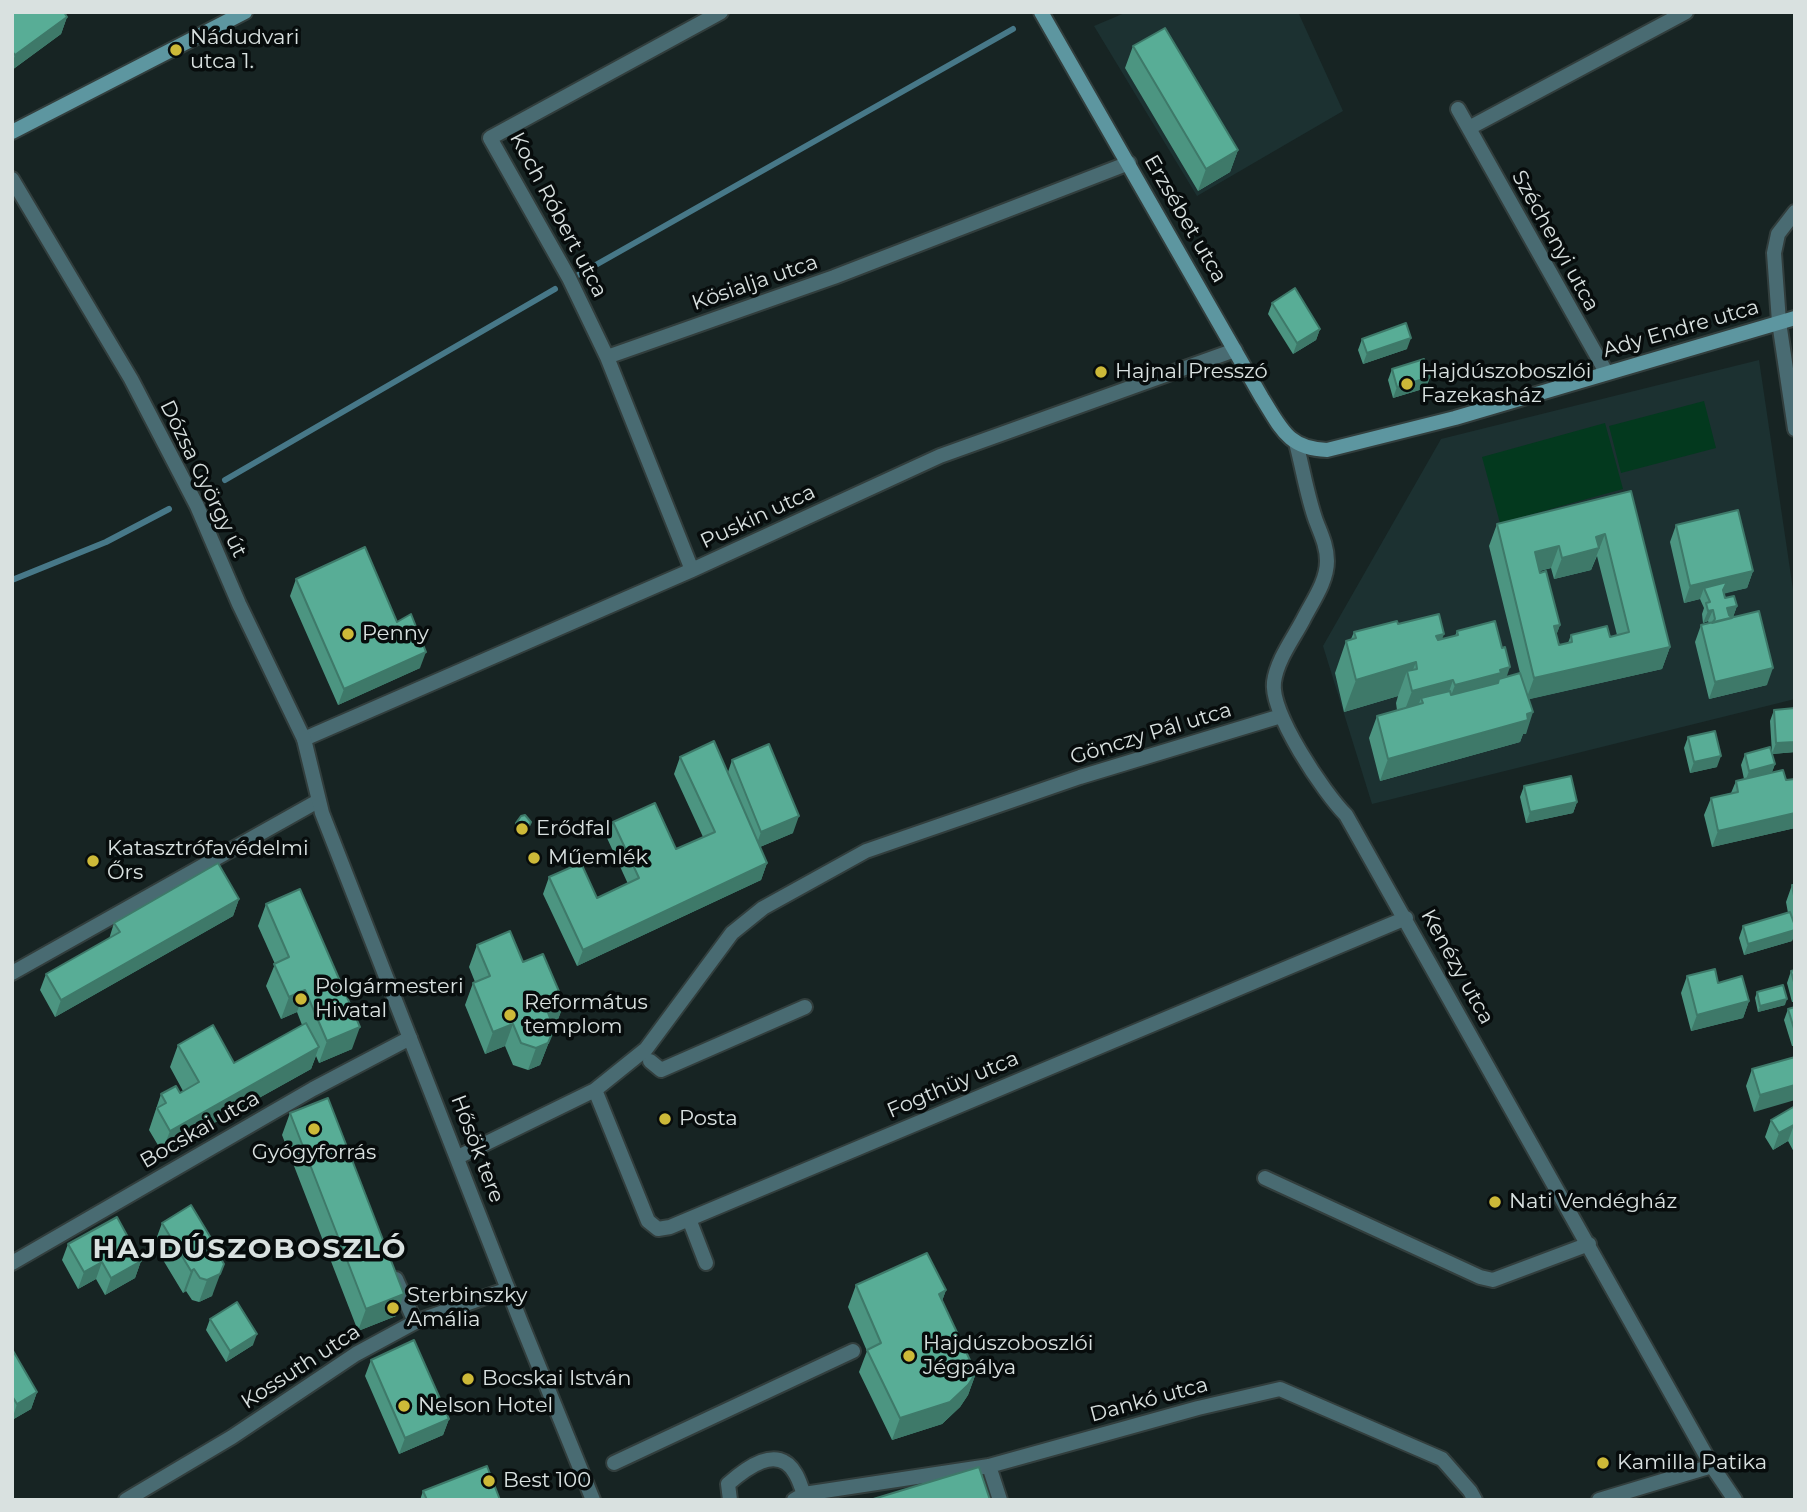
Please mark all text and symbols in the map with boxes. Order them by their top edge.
place label: Nádudvari utca 1. [190,25,299,75]
marker: Nádudvari utca 1. [168,42,184,58]
street label: Koch Róbert utca [504,128,612,302]
street label: Erzsébet utca [1138,151,1232,287]
street label: Széchenyi utca [1506,166,1604,316]
street label: Kösialja utca [689,250,821,316]
street label: Ady Endre utca [1600,295,1762,363]
place label: Hajnal Presszó [1115,359,1268,385]
place label: Hajdúszoboszlói Fazekasház [1421,359,1591,409]
marker: Hajnal Presszó [1093,364,1109,380]
marker: Hajdúszoboszlói Fazekasház [1399,376,1415,392]
street label: Dózsa György út [154,396,252,562]
street label: Puskin utca [697,479,819,555]
place label: Penny [362,621,429,647]
marker: Penny [340,626,356,642]
street label: Gönczy Pál utca [1067,697,1235,771]
place label: Erődfal [536,816,611,842]
marker: Erődfal [514,821,530,837]
place label: Katasztrófavédelmi Őrs [107,836,309,886]
place label: Műemlék [548,845,648,871]
marker: Műemlék [526,850,542,866]
marker: Katasztrófavédelmi Őrs [85,853,101,869]
street label: Kenézy utca [1415,905,1499,1029]
place label: Polgármesteri Hivatal [315,974,464,1024]
place label: Református templom [524,990,648,1040]
marker: Polgármesteri Hivatal [293,991,309,1007]
marker: Református templom [502,1007,518,1023]
street label: Fogthüy utca [883,1046,1023,1124]
street label: Bocskai utca [136,1086,264,1174]
street label: Hősök tere [445,1092,509,1206]
place label: Posta [679,1106,738,1132]
marker: Posta [657,1111,673,1127]
marker: Gyógyforrás [306,1121,322,1137]
place label: Gyógyforrás [252,1140,376,1166]
place label: Nati Vendégház [1509,1189,1677,1215]
marker: Nati Vendégház [1487,1194,1503,1210]
district label: HAJDÚSZOBOSZLÓ [94,1233,406,1267]
place label: Sterbinszky Amália [407,1283,527,1333]
marker: Sterbinszky Amália [385,1300,401,1316]
street label: Kossuth utca [237,1319,365,1415]
place label: Hajdúszoboszlói Jégpálya [923,1331,1093,1381]
marker: Hajdúszoboszlói Jégpálya [901,1348,917,1364]
place label: Bocskai István [482,1366,631,1392]
marker: Bocskai István [460,1371,476,1387]
street label: Dankó utca [1087,1372,1211,1428]
place label: Nelson Hotel [418,1393,553,1419]
marker: Nelson Hotel [396,1398,412,1414]
place label: Kamilla Patika [1617,1450,1767,1476]
marker: Kamilla Patika [1595,1455,1611,1471]
place label: Best 100 [503,1468,591,1494]
marker: Best 100 [481,1473,497,1489]

